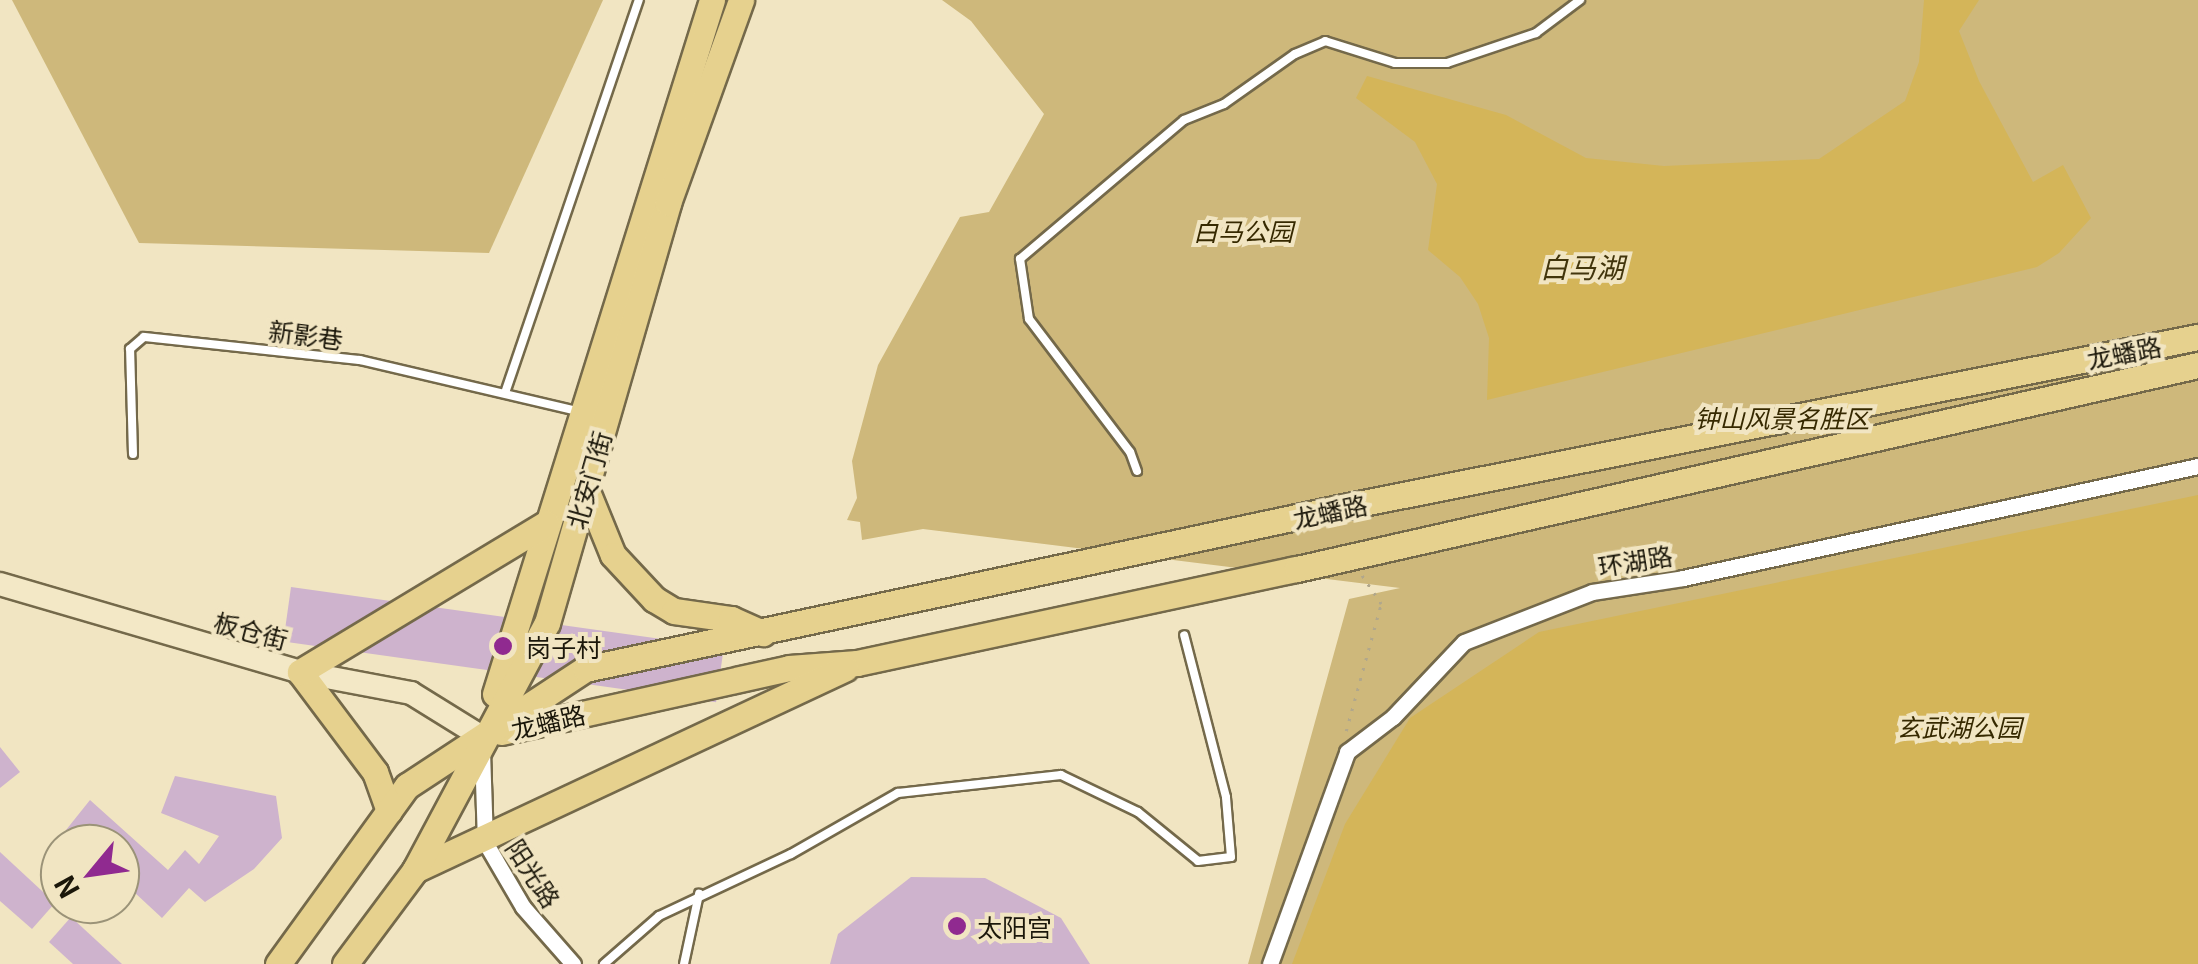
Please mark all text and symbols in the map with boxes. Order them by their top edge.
park label: 白马公园 [1193,215,1293,245]
water label: 白马湖 [1540,249,1624,283]
street label: 新影巷 [267,315,345,353]
street label: 龙蟠路 [2084,330,2164,374]
park label: 钟山风景名胜区 [1695,402,1869,432]
street label: 北安门街 [560,428,616,532]
street label: 龙蟠路 [1290,489,1370,533]
street label: 环湖路 [1596,539,1674,581]
street label: 板仓街 [211,606,291,654]
place label: 岗子村 [526,631,601,661]
marker: 岗子村 [490,633,516,659]
street label: 龙蟠路 [508,698,588,744]
park label: 玄武湖公园 [1897,711,2021,741]
north arrow [40,824,140,924]
street label: 阳光路 [501,833,567,913]
text: N [43,869,88,906]
place label: 太阳宫 [977,911,1052,941]
marker: 太阳宫 [946,915,968,937]

